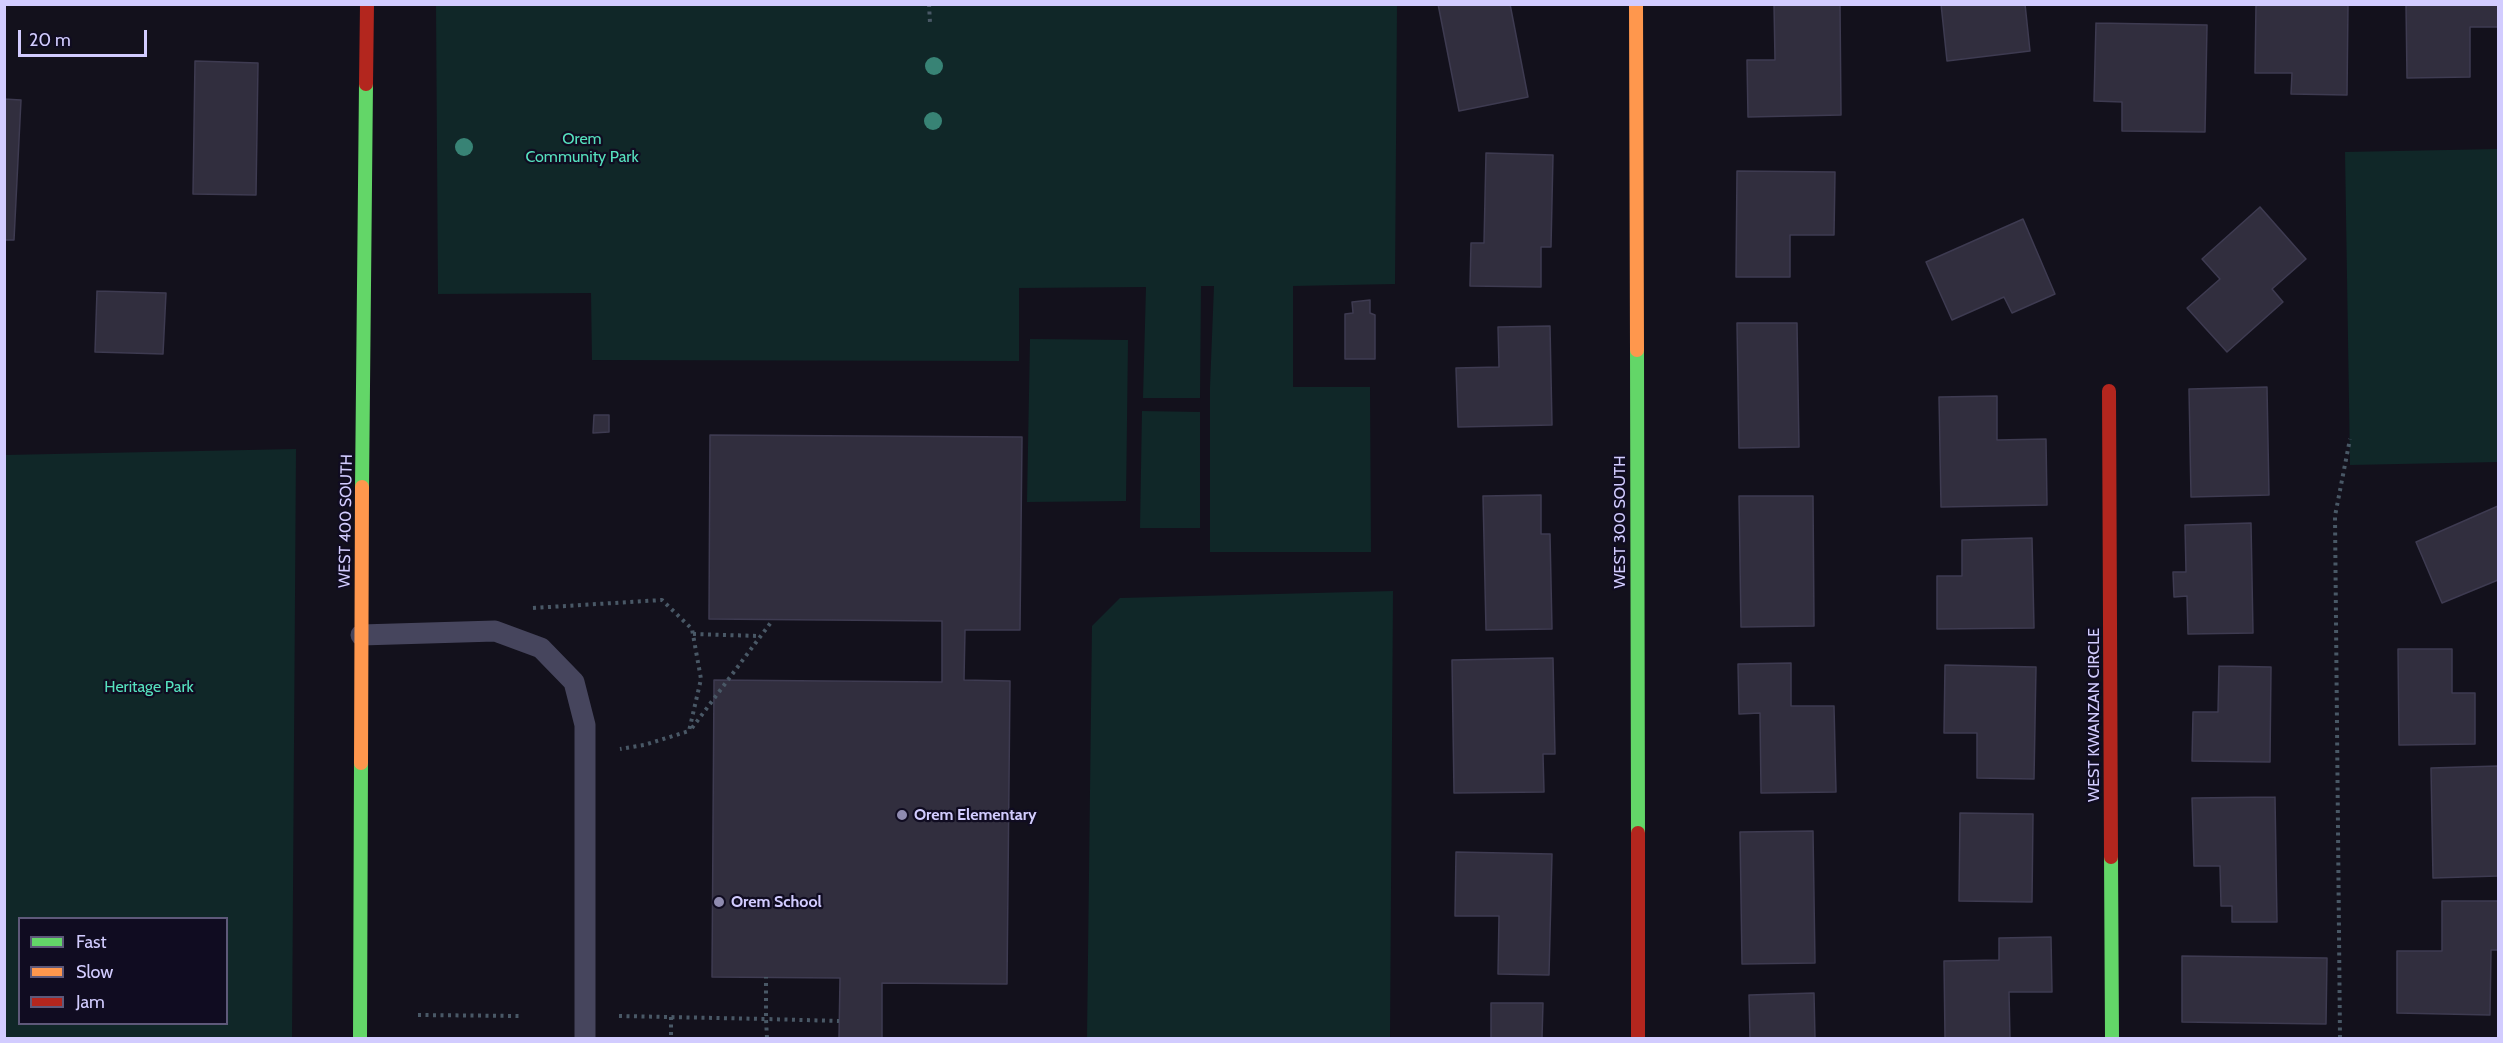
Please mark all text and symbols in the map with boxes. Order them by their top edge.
scale bar [21,18,150,56]
text: 20 m [29,29,71,51]
park label: Orem Community Park [525,129,639,167]
street label: WEST 400 SOUTH [335,454,357,588]
street label: WEST 300 SOUTH [1610,455,1630,589]
street label: WEST KWANZAN CIRCLE [2084,628,2104,802]
park label: Heritage Park [104,677,194,697]
place label: Orem Elementary [914,805,1037,825]
marker: Orem Elementary [895,808,909,822]
place label: Orem School [731,892,822,912]
marker: Orem School [712,895,726,909]
legend [18,917,228,1025]
text: Fast [76,931,107,953]
text: Slow [76,961,113,983]
text: Jam [76,991,105,1013]

